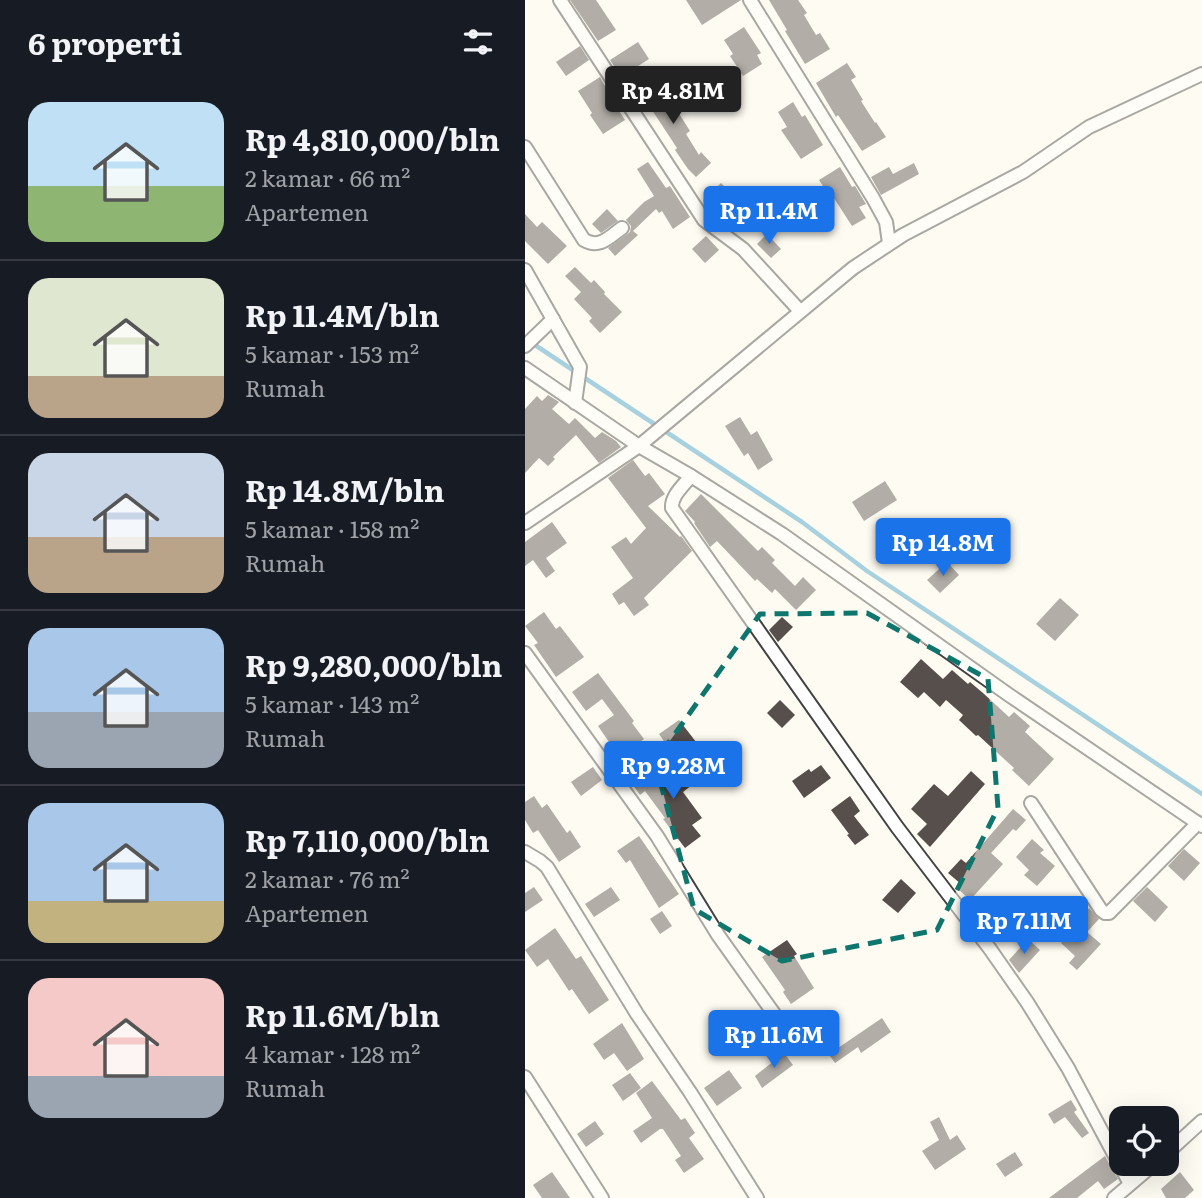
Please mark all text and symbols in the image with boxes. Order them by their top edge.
text: 6 properti [28,20,182,64]
icon: filters [459,23,497,61]
pin: Rp 4.81M [601,66,745,126]
text: Rp 4.81M [621,72,725,106]
text: Rp 4,810,000/bln [245,116,500,160]
icon: home [84,130,168,214]
text: 2 kamar · 66 m² [245,160,410,194]
pin: Rp 11.4M [697,187,841,246]
text: Rp 11.4M [719,192,819,226]
text: Apartemen [245,194,369,228]
text: Rp 11.4M/bln [245,292,440,336]
icon: home [84,306,168,390]
text: 5 kamar · 153 m² [245,336,419,370]
text: Rumah [245,370,325,404]
text: Rp 14.8M/bln [245,467,445,511]
icon: home [84,481,168,565]
text: 5 kamar · 158 m² [245,511,419,545]
pin: Rp 14.8M [871,518,1015,578]
text: Rp 14.8M [892,524,994,558]
text: Rumah [245,545,325,579]
text: Rp 9,280,000/bln [245,642,502,686]
icon: home [84,656,168,740]
text: 5 kamar · 143 m² [245,686,419,720]
text: Rumah [245,720,325,754]
pin: Rp 9.28M [601,742,745,801]
text: Rp 9.28M [620,747,726,781]
text: Rp 7,110,000/bln [245,817,490,861]
icon: home [84,831,168,915]
text: 2 kamar · 76 m² [245,861,410,895]
text: Apartemen [245,895,369,929]
pin: Rp 7.11M [952,897,1096,956]
text: Rp 7.11M [976,902,1072,936]
text: Rp 11.6M/bln [245,992,440,1036]
icon: home [84,1006,168,1090]
pin: Rp 11.6M [702,1010,846,1070]
text: Rp 11.6M [724,1016,824,1050]
text: 4 kamar · 128 m² [245,1036,420,1070]
text: Rumah [245,1070,325,1104]
map controls [1109,1106,1179,1176]
button: locate [1109,1106,1179,1176]

